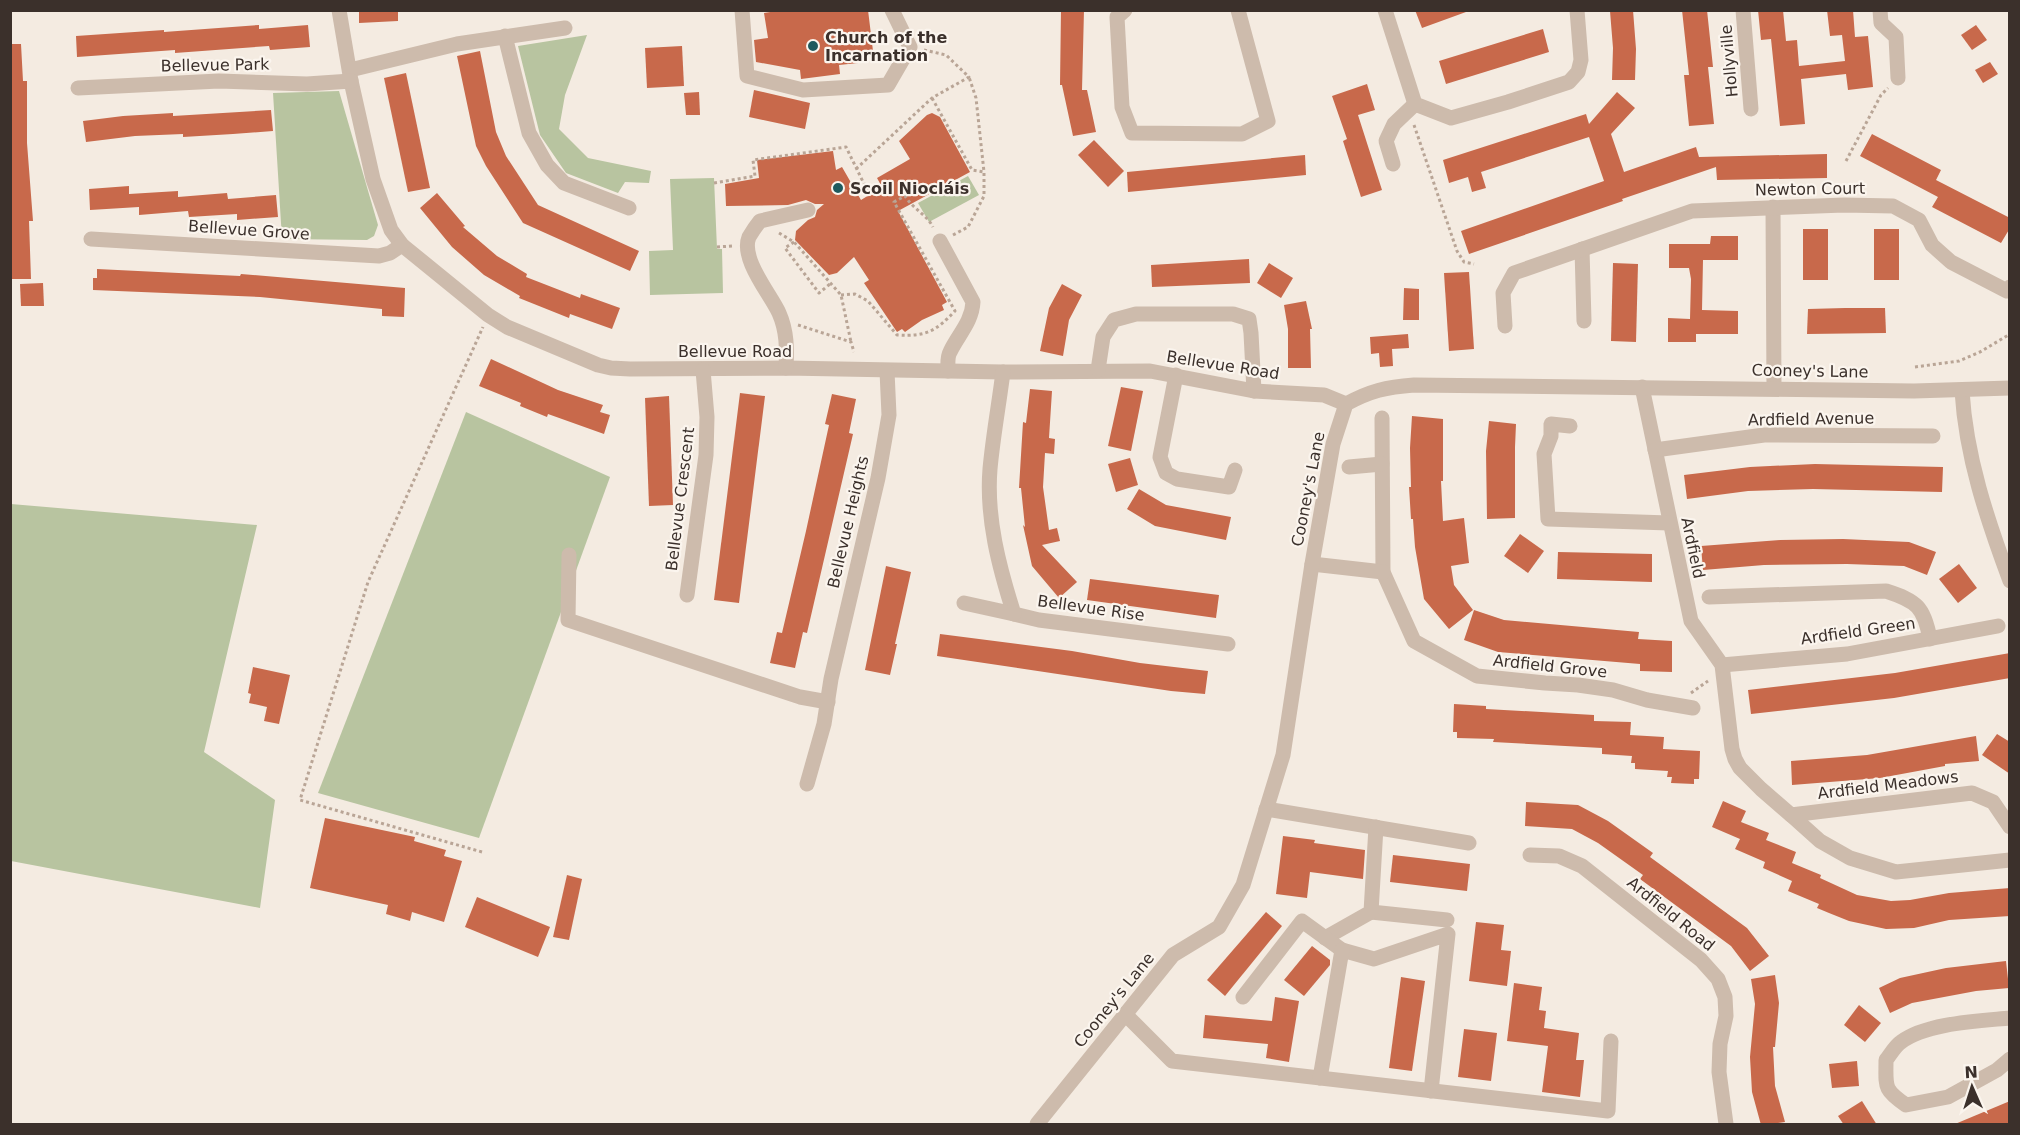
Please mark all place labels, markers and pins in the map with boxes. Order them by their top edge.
place label: Church of the Incarnation [825,28,947,65]
marker: Church of the Incarnation [806,39,820,53]
place label: Scoil Niocláis [850,179,969,198]
marker: Scoil Niocláis [831,181,845,195]

